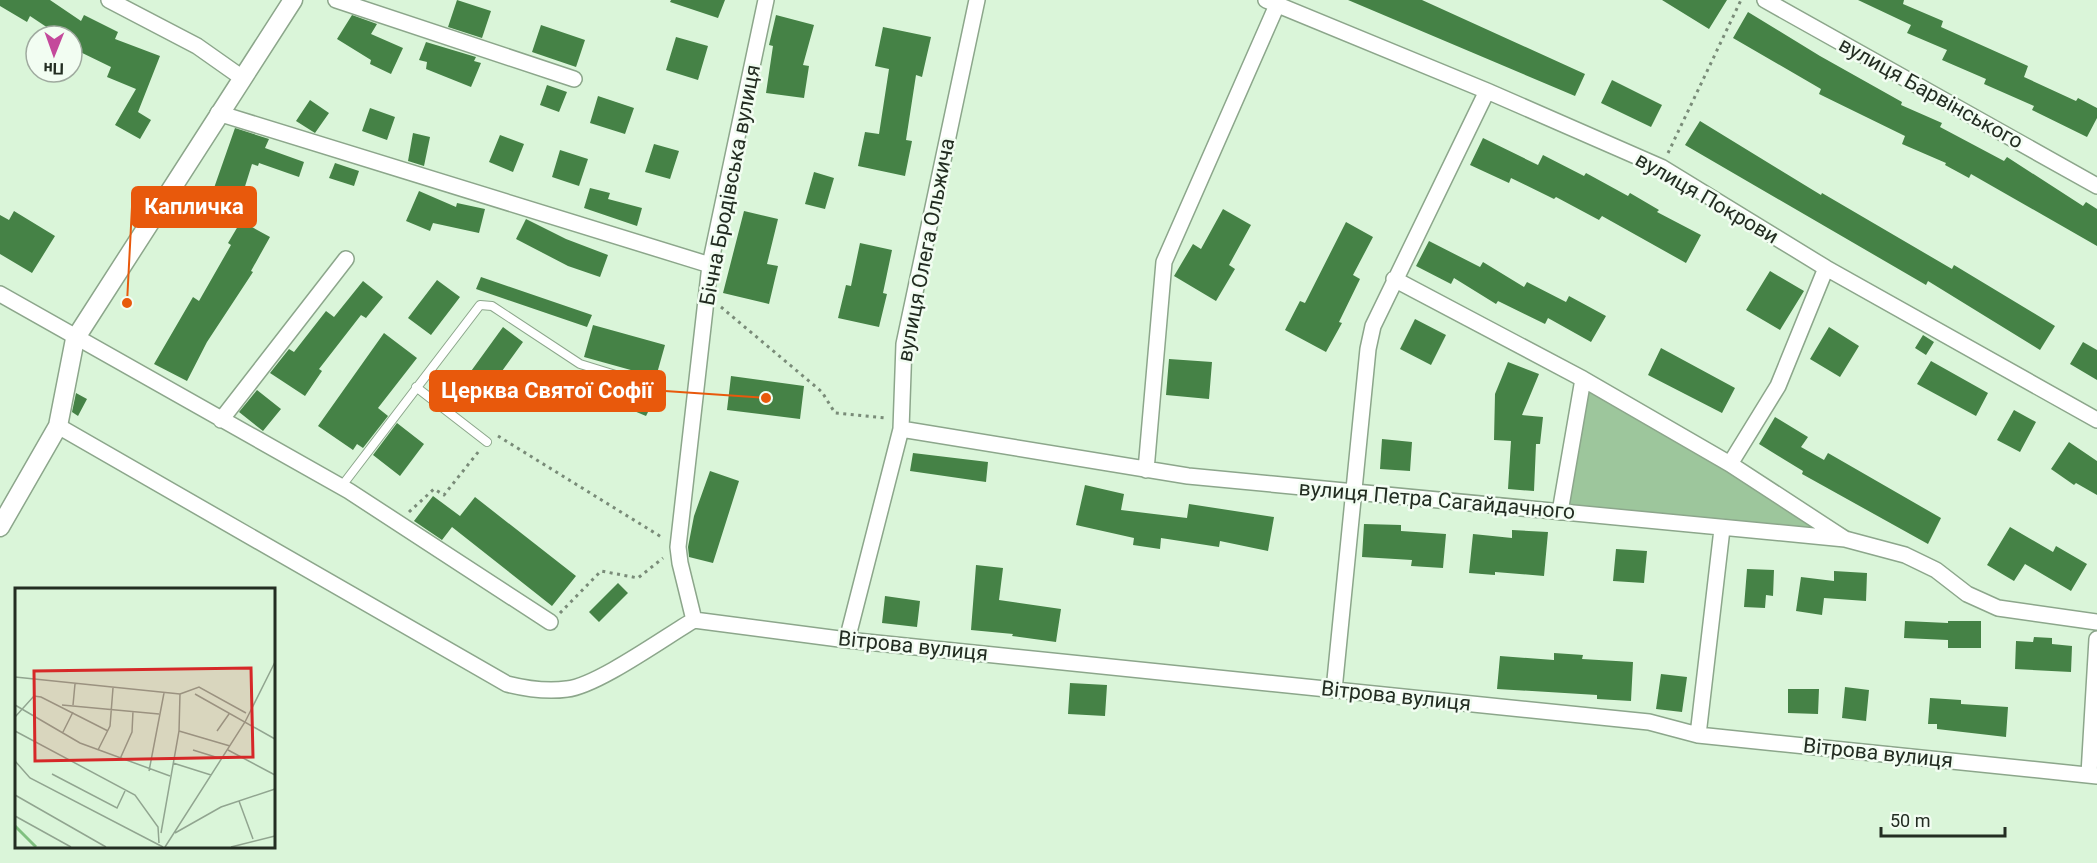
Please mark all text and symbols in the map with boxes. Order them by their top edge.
north arrow [24,24,84,84]
street label: вулиця Барвінського [1835,32,2027,154]
text: Пн [43,59,64,78]
street label: Бічна Бродівська вулиця [695,63,765,307]
street label: вулиця Олега Ольжича [893,136,959,364]
street label: вулиця Покрови [1631,147,1783,249]
callout: Капличка [132,187,256,227]
text: Капличка [144,194,244,219]
callout: Церква Святої Софії [430,371,665,411]
text: Церква Святої Софії [441,378,655,403]
street label: вулиця Петра Сагайдачного [1298,476,1576,524]
inset map [15,588,274,848]
street label: Вітрова вулиця [837,626,989,666]
street label: Вітрова вулиця [1320,676,1472,716]
street label: Вітрова вулиця [1802,733,1954,773]
scale bar [1881,800,2006,838]
text: 50 m [1890,810,1930,831]

